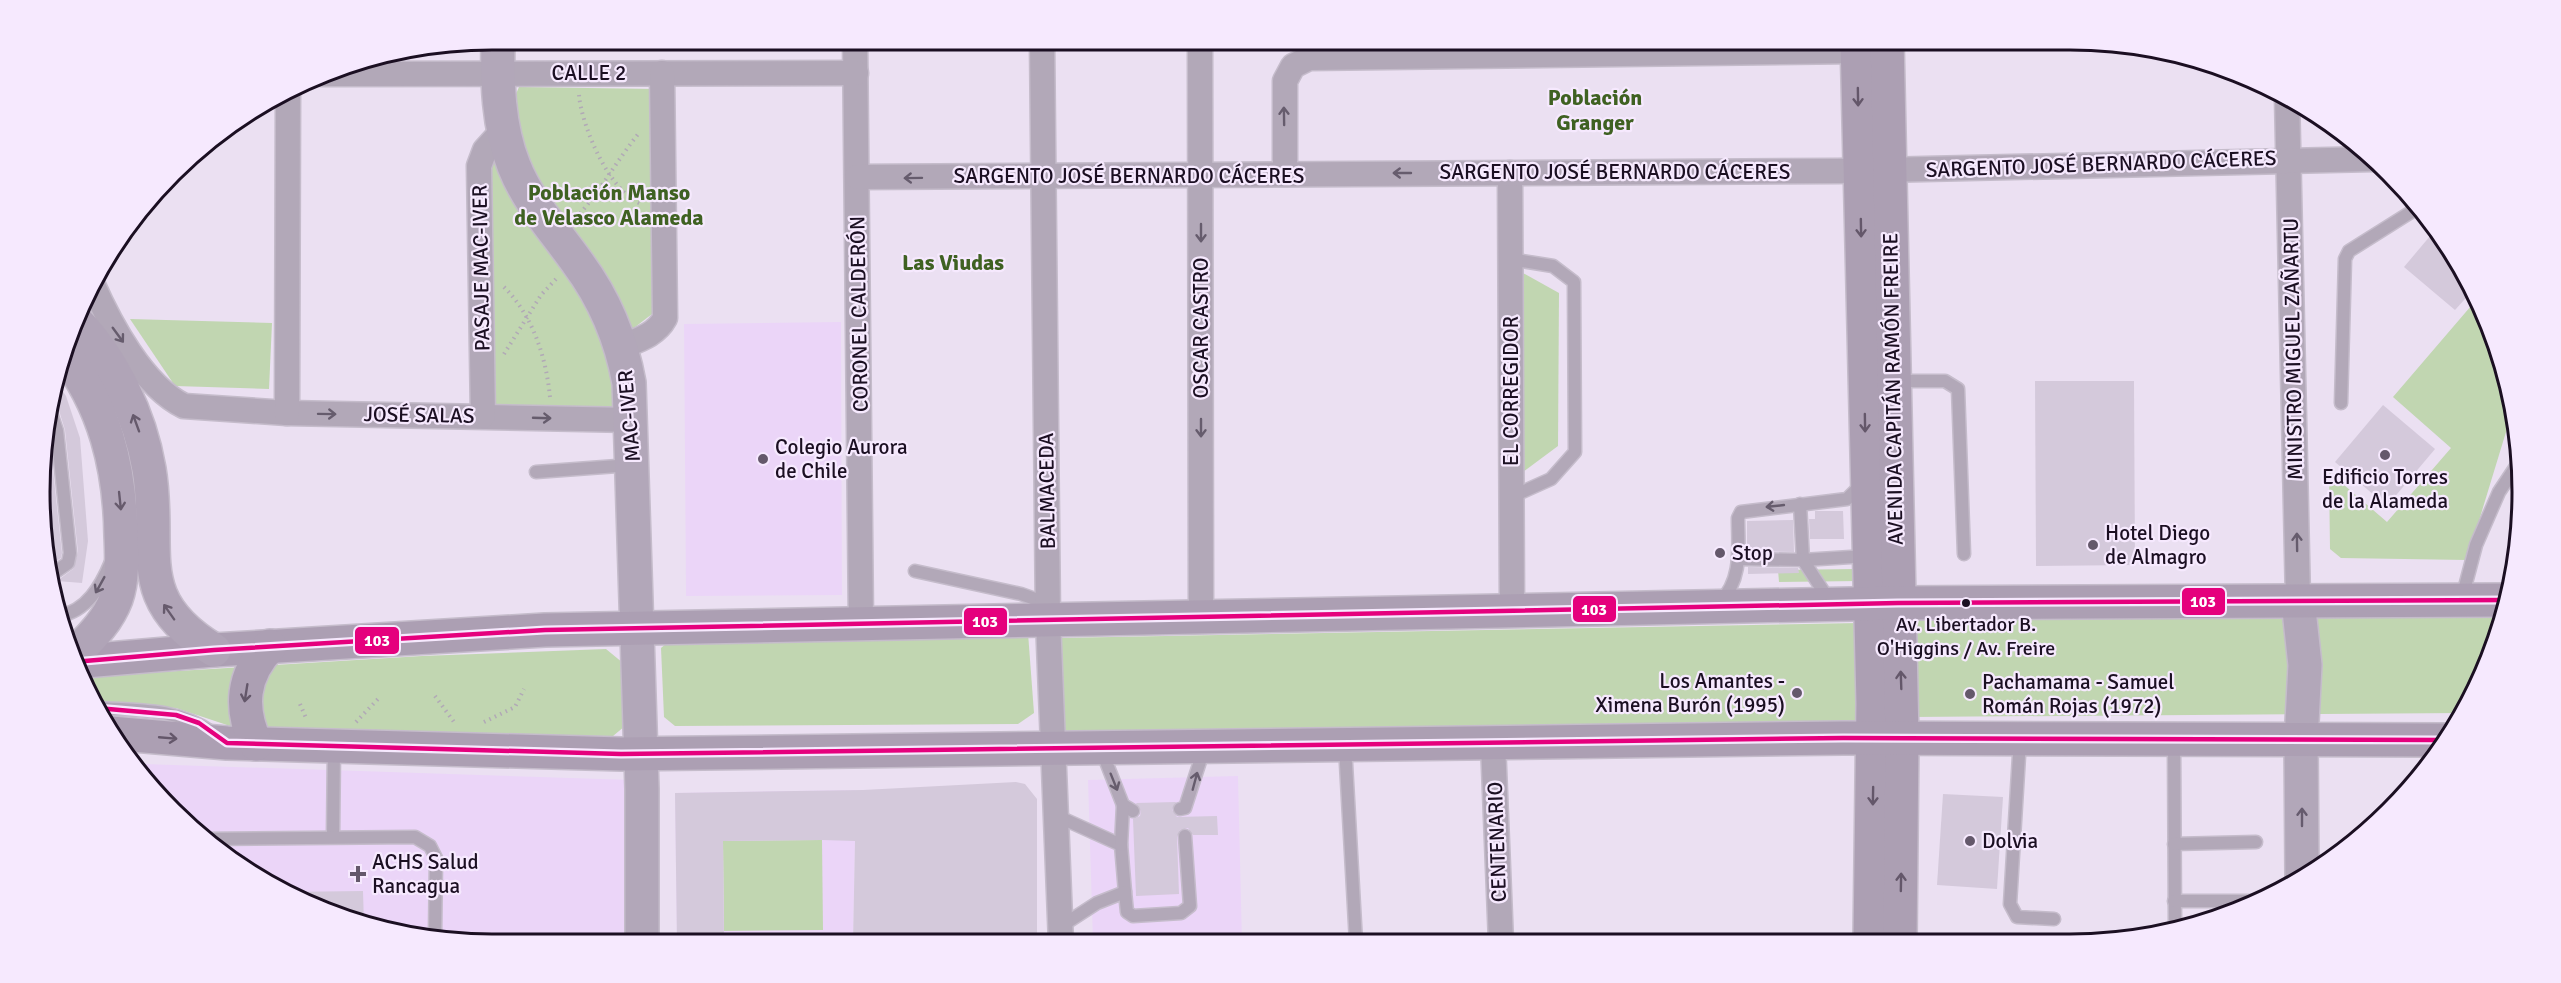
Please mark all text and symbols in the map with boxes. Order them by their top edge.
street label: CALLE 2 [552,60,626,86]
district label: Población Granger [1548,84,1642,136]
one-way arrow [1852,87,1864,107]
one-way arrow [1278,106,1290,126]
street label: SARGENTO JOSÉ BERNARDO CÁCERES [1925,145,2277,183]
street label: SARGENTO JOSÉ BERNARDO CÁCERES [1440,159,1790,185]
street label: SARGENTO JOSÉ BERNARDO CÁCERES [954,163,1304,189]
one-way arrow [1392,167,1412,179]
one-way arrow [904,172,924,183]
district label: Población Manso de Velasco Alameda [514,179,704,231]
street label: PASAJE MAC-IVER [467,184,495,352]
street label: CORONEL CALDERÓN [844,216,874,412]
one-way arrow [1855,218,1867,238]
street label: MINISTRO MIGUEL ZAÑARTU [2278,218,2308,480]
one-way arrow [1195,223,1207,243]
street label: AVENIDA CAPITÁN RAMÓN FREIRE [1877,233,1909,545]
district label: Las Viudas [902,249,1004,276]
street label: OSCAR CASTRO [1188,257,1214,399]
street label: EL CORREGIDOR [1498,316,1524,466]
one-way arrow [112,326,125,342]
street label: MAC-IVER [612,369,646,463]
street label: JOSÉ SALAS [363,401,475,429]
one-way arrow [316,408,336,419]
one-way arrow [531,412,551,424]
one-way arrow [1859,413,1871,433]
one-way arrow [130,414,141,433]
one-way arrow [1195,418,1207,438]
street label: BALMACEDA [1033,432,1061,549]
place label: Colegio Aurora de Chile [775,434,908,484]
marker: Edificio Torres de la Alameda [2378,448,2392,462]
marker: Colegio Aurora de Chile [756,452,770,466]
place label: Edificio Torres de la Alameda [2322,464,2448,514]
one-way arrow [115,490,126,510]
one-way arrow [1765,501,1785,512]
place label: Hotel Diego de Almagro [2105,520,2210,570]
one-way arrow [2291,533,2303,553]
marker: Hotel Diego de Almagro [2086,538,2100,552]
place label: Stop [1732,540,1773,566]
marker: Stop [1713,546,1727,560]
one-way arrow [94,576,106,593]
line badge: 103 [2181,587,2226,616]
text: 103 [2190,592,2216,612]
line badge: 103 [1572,595,1617,623]
marker: Av. Libertador B. O'Higgins / Av. Freire [1960,597,1972,609]
text: 103 [1581,600,1607,620]
one-way arrow [163,605,175,621]
line badge: 103 [963,607,1008,636]
text: 103 [972,612,998,632]
place label: Av. Libertador B. O'Higgins / Av. Freire [1877,612,2055,661]
line badge: 103 [354,626,400,655]
text: 103 [364,631,390,651]
place label: Los Amantes - Ximena Burón (1995) [1595,668,1785,718]
place label: Pachamama - Samuel Román Rojas (1972) [1982,669,2175,719]
one-way arrow [1895,670,1906,690]
one-way arrow [240,682,251,702]
marker: Los Amantes - Ximena Burón (1995) [1790,686,1804,700]
marker: Pachamama - Samuel Román Rojas (1972) [1963,687,1977,701]
one-way arrow [158,733,178,744]
one-way arrow [1190,771,1202,790]
one-way arrow [1110,772,1121,790]
street label: CENTENARIO [1482,781,1512,903]
one-way arrow [1867,786,1879,806]
one-way arrow [2296,808,2308,828]
place label: Dolvia [1982,828,2038,854]
marker: Dolvia [1963,834,1977,848]
place label: ACHS Salud Rancagua [372,849,479,899]
marker: ACHS Salud Rancagua [349,865,367,883]
one-way arrow [1895,873,1907,893]

